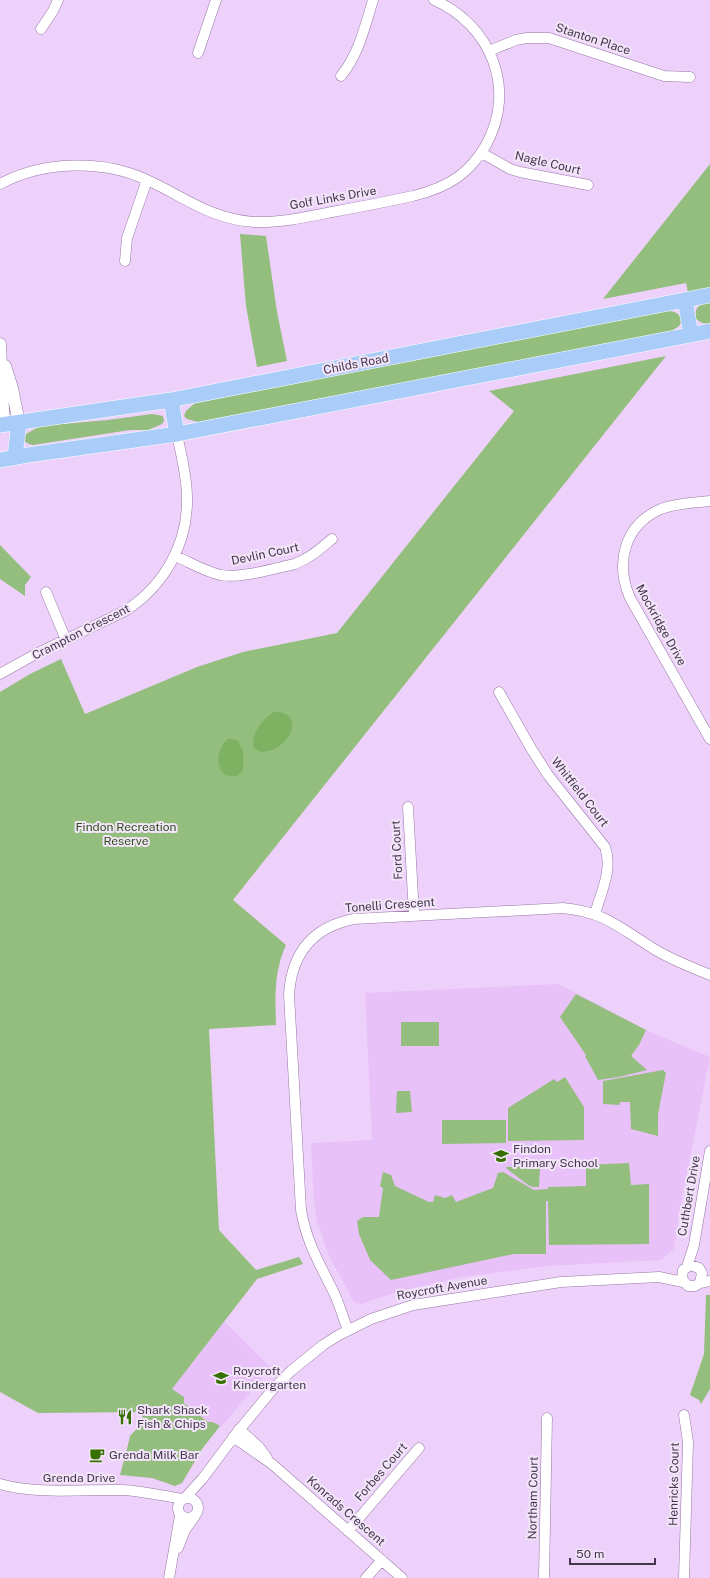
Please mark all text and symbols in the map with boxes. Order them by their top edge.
street label: Stanton Place [554,20,632,58]
street label: Nagle Court [514,149,583,177]
street label: Golf Links Drive [289,183,378,213]
street label: Childs Road [322,351,390,377]
street label: Devlin Court [230,540,300,568]
street label: Mockridge Drive [633,582,689,668]
street label: Crampton Crescent [30,601,133,663]
street label: Whitfield Court [548,754,612,830]
park label: Findon Recreation Reserve [75,820,177,848]
street label: Ford Court [388,820,406,880]
street label: Tonelli Crescent [345,895,436,915]
place label: Findon Primary School [513,1142,598,1170]
school or university icon: Findon Primary School [492,1147,510,1165]
street label: Cuthbert Drive [675,1154,703,1237]
street label: Roycroft Avenue [396,1273,489,1303]
place label: Roycroft Kindergarten [233,1364,306,1392]
school or university icon: Roycroft Kindergarten [212,1369,230,1387]
place label: Shark Shack Fish & Chips [137,1403,208,1431]
restaurant icon: Shark Shack Fish & Chips [116,1408,134,1426]
street label: Forbes Court [352,1440,410,1504]
street label: Henricks Court [666,1442,682,1526]
cafe icon: Grenda Milk Bar [88,1446,106,1464]
place label: Grenda Milk Bar [109,1448,199,1462]
street label: Northam Court [525,1456,541,1540]
street label: Grenda Drive [43,1471,115,1485]
street label: Konrads Crescent [304,1473,388,1549]
scale bar [570,1540,655,1566]
text: 50 m [576,1547,604,1561]

